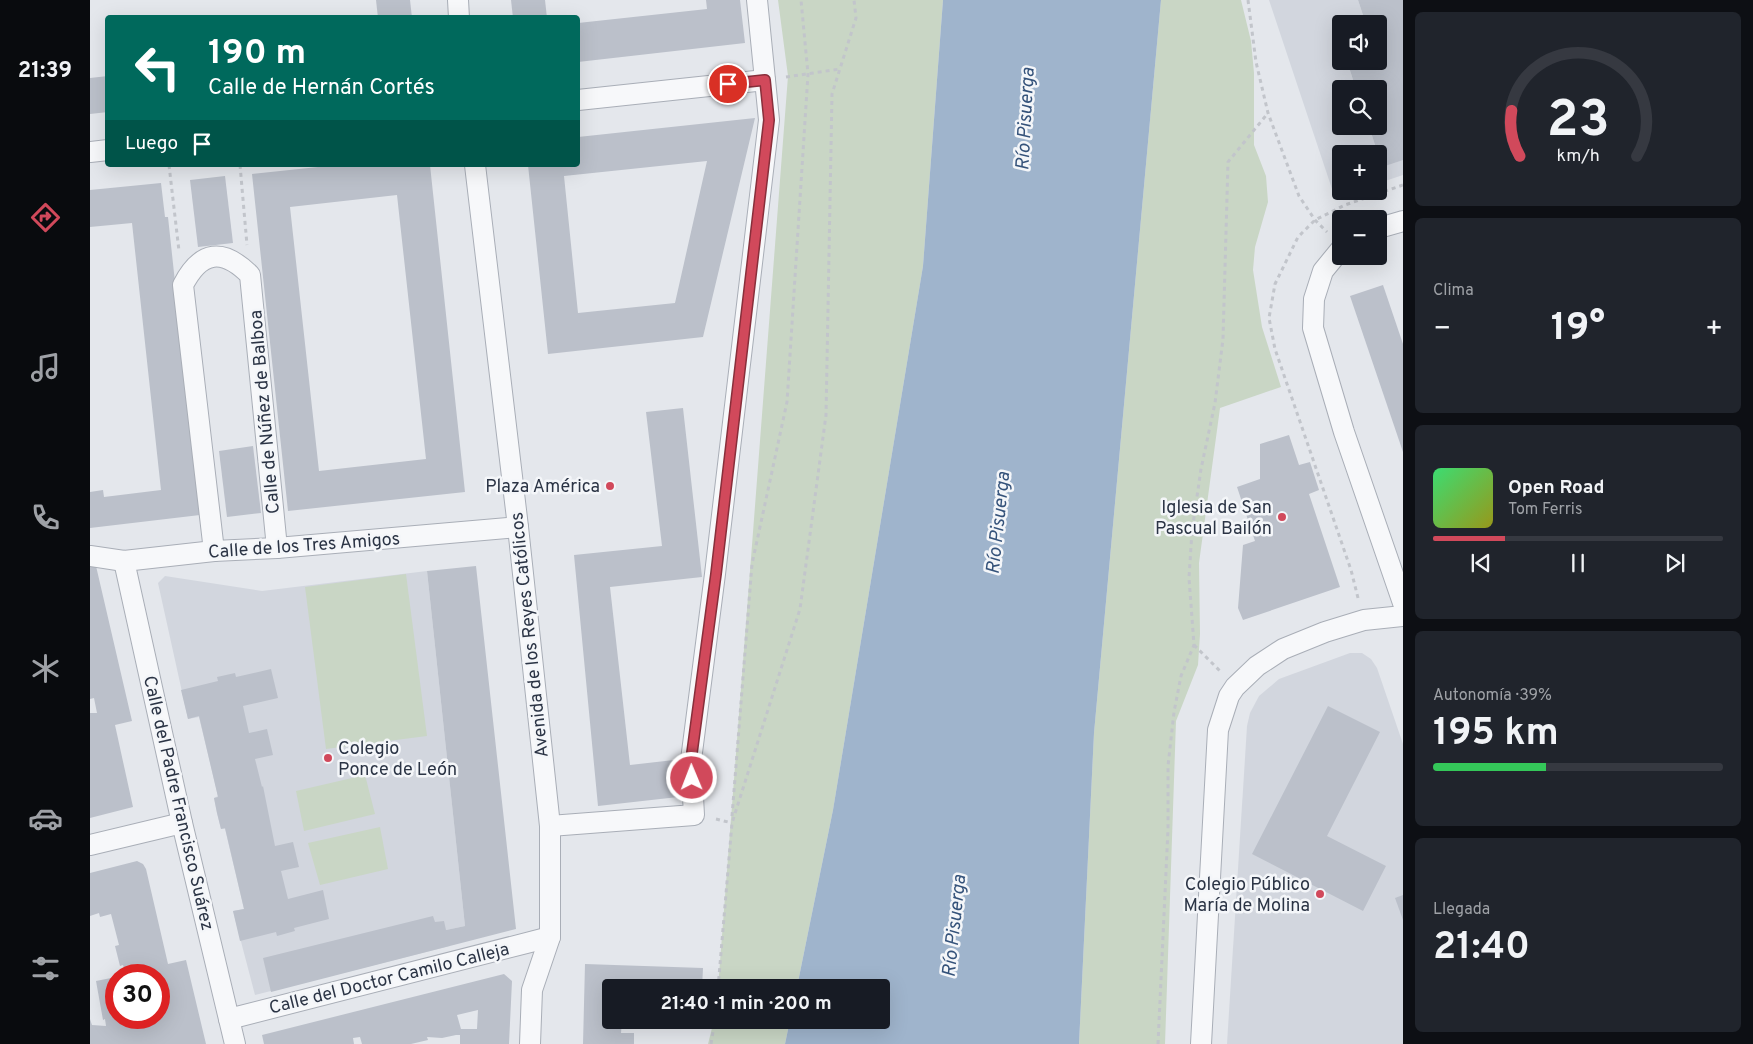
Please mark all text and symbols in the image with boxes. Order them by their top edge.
map controls [1332,15,1387,265]
button: sound [1332,15,1387,70]
text: 190 m [208,32,306,76]
icon: left [125,35,190,100]
text: 21:39 [18,58,72,85]
pin [707,63,749,105]
water label: Río Pisuerga [1011,67,1041,171]
icon: arrive [714,70,742,98]
text: Calle de Hernán Cortés [208,75,435,102]
button: search [1332,80,1387,135]
text: 23 [1547,89,1609,155]
icon: arrive [188,130,216,158]
text: Luego [125,132,178,156]
button: + [1332,145,1387,200]
text: km/h [1556,145,1600,168]
icon: directions [28,200,63,235]
button: − [1332,210,1387,265]
text: Clima [1433,281,1474,301]
text: 19° [1551,305,1605,354]
street label: Calle de Núñez de Balboa [245,309,286,515]
text: − [1433,312,1451,348]
text: + [1705,312,1723,348]
icon: music [28,350,63,385]
water label: Río Pisuerga [982,471,1016,576]
place label: Plaza América [485,476,600,499]
text: Open Road [1508,476,1604,500]
marker: Plaza América [604,480,616,492]
place label: Iglesia de San Pascual Bailón [1155,497,1272,541]
icon: phone [28,500,63,535]
text: Tom Ferris [1508,500,1582,520]
street label: Avenida de los Reyes Católicos [506,511,555,759]
marker: Iglesia de San Pascual Bailón [1276,511,1288,523]
street label: Calle de los Tres Amigos [207,528,401,565]
icon: previous [1467,549,1495,577]
icon: pause [1564,549,1592,577]
icon: next [1661,549,1689,577]
icon: climate [28,651,63,686]
street label: Calle del Padre Francisco Suárez [137,674,218,933]
text: Autonomía · 39% [1433,686,1552,706]
text: 195 km [1433,710,1559,759]
place label: Colegio Ponce de León [338,738,457,782]
position arrow [665,751,717,803]
marker: Colegio Ponce de León [322,752,334,764]
icon: car [28,801,63,836]
water label: Río Pisuerga [938,874,972,979]
place label: Colegio Público María de Molina [1184,874,1310,918]
marker: Colegio Público María de Molina [1314,888,1326,900]
text: Llegada [1433,900,1490,920]
text: 21:40 [1433,924,1530,973]
street label: Calle del Doctor Camilo Calleja [267,938,512,1020]
icon: filters [28,951,63,986]
speed limit sign: 30 [105,964,170,1029]
text: 21:40 · 1 min · 200 m [660,992,832,1016]

